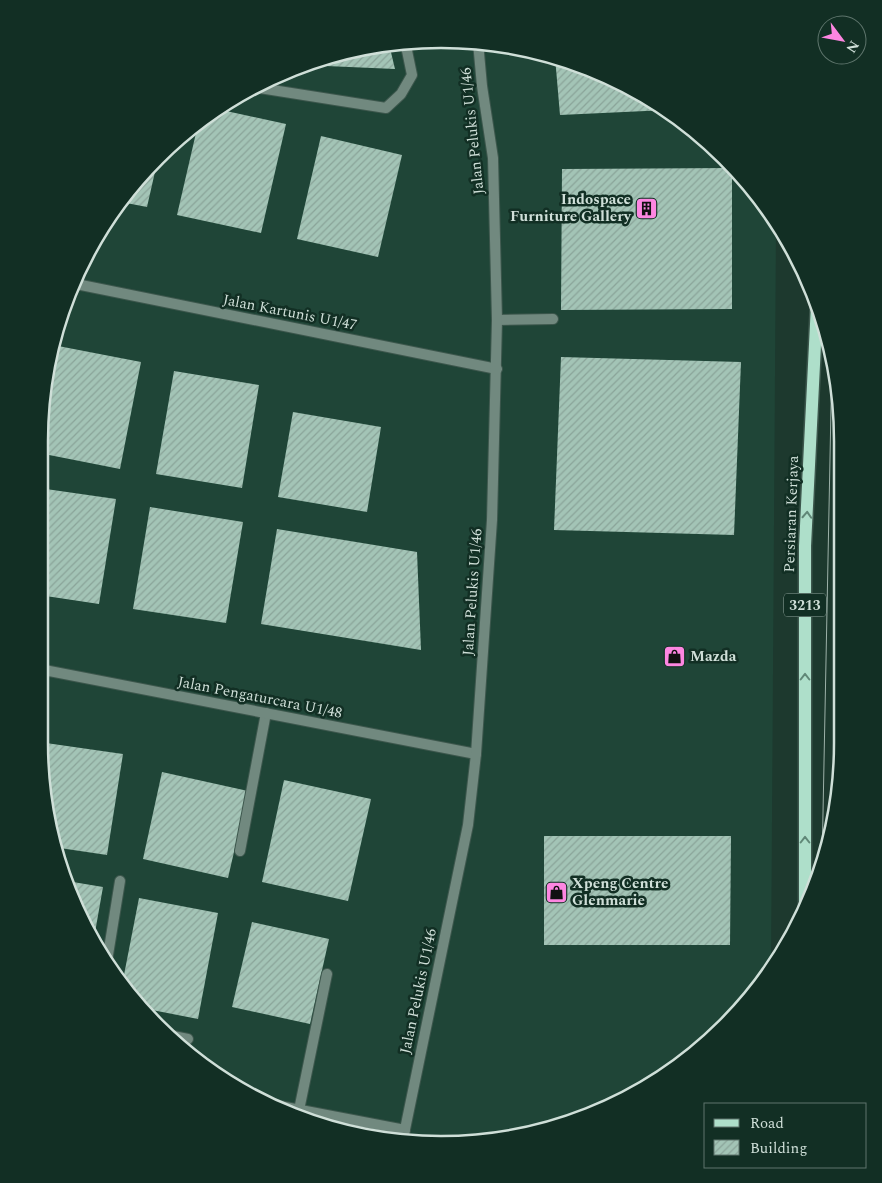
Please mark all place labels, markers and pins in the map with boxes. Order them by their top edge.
place label: Indospace Furniture Gallery [510,188,632,228]
building icon: Indospace Furniture Gallery [635,196,659,220]
shop icon: Mazda [662,644,686,668]
place label: Mazda [690,645,737,668]
place label: Xpeng Centre Glenmarie [572,872,668,912]
shop icon: Xpeng Centre Glenmarie [544,880,568,904]

